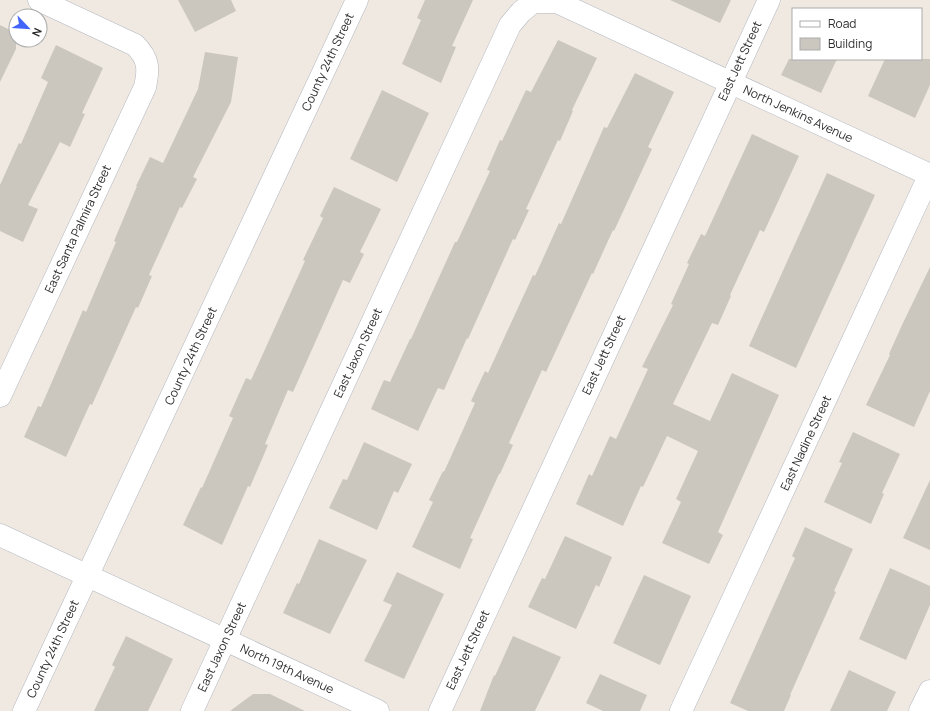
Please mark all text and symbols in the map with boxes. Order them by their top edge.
north arrow [8,8,48,48]
legend [792,8,922,60]
street label: County 24th Street [297,10,358,114]
text: Road [828,15,856,32]
street label: East Jett Street [714,18,766,103]
text: N [29,26,46,39]
text: Building [828,35,872,52]
street label: North Jenkins Avenue [741,81,856,146]
street label: East Santa Palmira Street [40,162,115,296]
street label: County 24th Street [160,304,221,408]
street label: East Jaxon Street [329,305,386,400]
street label: East Jett Street [578,312,630,397]
street label: East Nadine Street [776,392,835,493]
street label: County 24th Street [22,597,83,701]
street label: East Jaxon Street [193,599,250,694]
street label: East Jett Street [442,607,494,692]
street label: North 19th Avenue [238,639,337,698]

